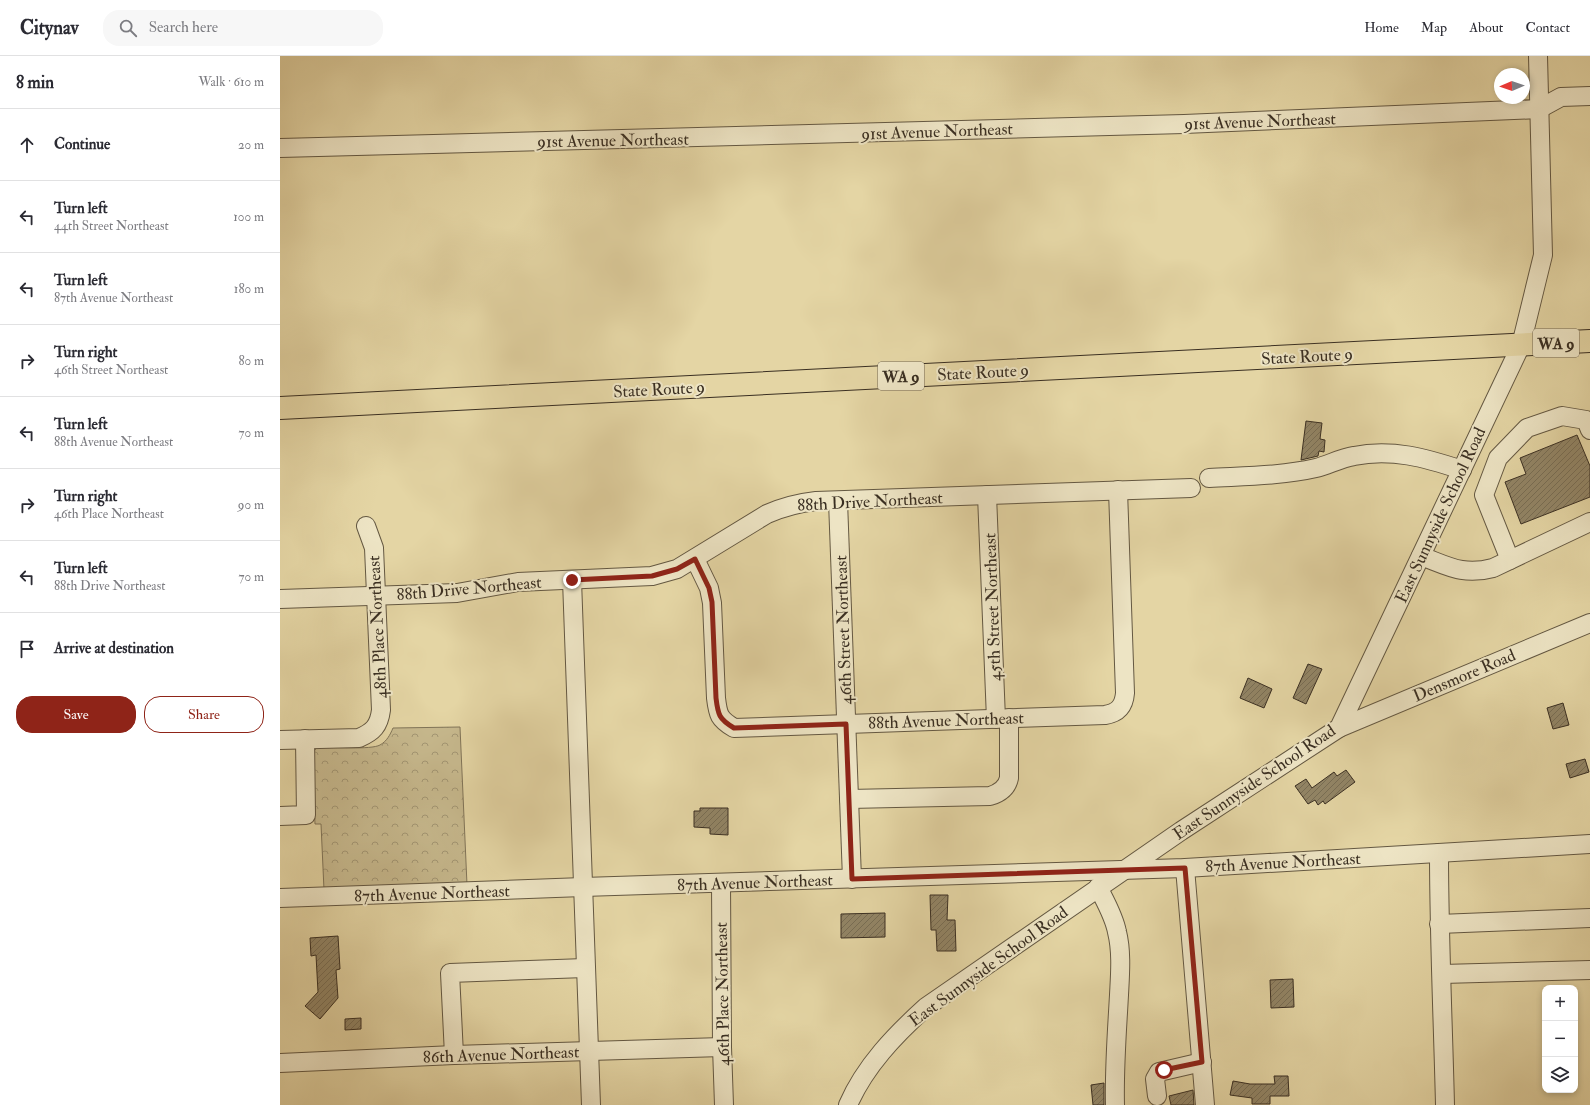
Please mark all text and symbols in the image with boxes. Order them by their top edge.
search box [103,10,383,46]
text: Citynav [20,16,79,40]
icon: search [117,17,139,39]
text: Search here [149,18,218,37]
text: Home [1364,19,1399,36]
text: Map [1421,19,1447,36]
text: About [1469,19,1503,36]
text: Contact [1525,19,1570,36]
north arrow [1494,68,1530,104]
text: 8 min [16,72,54,93]
text: Walk · 610 m [198,74,264,90]
street label: 91st Avenue Northeast [1182,108,1337,135]
street label: 91st Avenue Northeast [859,118,1014,145]
street label: 91st Avenue Northeast [535,129,689,152]
icon: ahead [16,134,38,156]
text: Continue [54,135,110,154]
text: 20 m [238,137,264,153]
text: Turn left [54,199,108,218]
icon: left [16,206,38,228]
text: 100 m [233,209,264,225]
text: 44th Street Northeast [54,218,169,234]
text: Turn left [54,271,108,290]
icon: left [16,278,38,300]
text: 180 m [234,281,264,297]
text: 87th Avenue Northeast [54,290,173,306]
road number: WA 9 [1533,329,1579,357]
text: Turn right [54,343,117,362]
street label: State Route 9 [1261,344,1354,369]
icon: right [16,350,38,372]
text: 80 m [238,353,264,369]
street label: State Route 9 [937,360,1030,385]
text: 46th Street Northeast [54,362,168,378]
road number: WA 9 [878,362,924,390]
street label: State Route 9 [613,377,706,402]
text: Turn left [54,415,108,434]
icon: left [16,422,38,444]
street label: East Sunnyside School Road [1390,423,1492,607]
text: 70 m [239,425,264,441]
text: 88th Avenue Northeast [54,434,173,450]
text: Turn right [54,487,117,506]
street label: 88th Drive Northeast [797,487,944,516]
icon: right [16,494,38,516]
text: 90 m [238,497,264,513]
text: 46th Place Northeast [54,506,164,522]
street label: 45th Street Northeast [979,532,1006,682]
street label: 48th Place Northeast [363,554,392,699]
street label: 46th Street Northeast [830,554,857,705]
text: Turn left [54,559,108,578]
icon: left [16,566,38,588]
text: 70 m [239,569,264,585]
route end [563,571,581,589]
street label: 88th Drive Northeast [396,572,543,605]
text: 88th Drive Northeast [54,578,165,594]
icon: arrive [16,638,38,660]
text: Arrive at destination [54,639,174,658]
street label: Densmore Road [1410,644,1519,706]
button: Save [16,696,136,733]
button: Share [144,696,264,733]
street label: 88th Avenue Northeast [868,707,1025,734]
street label: East Sunnyside School Road [1169,720,1341,845]
street label: 87th Avenue Northeast [1205,848,1362,877]
street label: 87th Avenue Northeast [677,869,834,896]
street label: 87th Avenue Northeast [354,880,511,907]
street label: East Sunnyside School Road [905,901,1073,1032]
street label: 46th Place Northeast [711,921,734,1066]
map controls [1542,985,1578,1093]
button: + [1542,985,1578,1021]
button: − [1542,1021,1578,1057]
street label: 86th Avenue Northeast [422,1041,580,1068]
button: layers [1542,1057,1578,1093]
route start [1155,1061,1173,1079]

